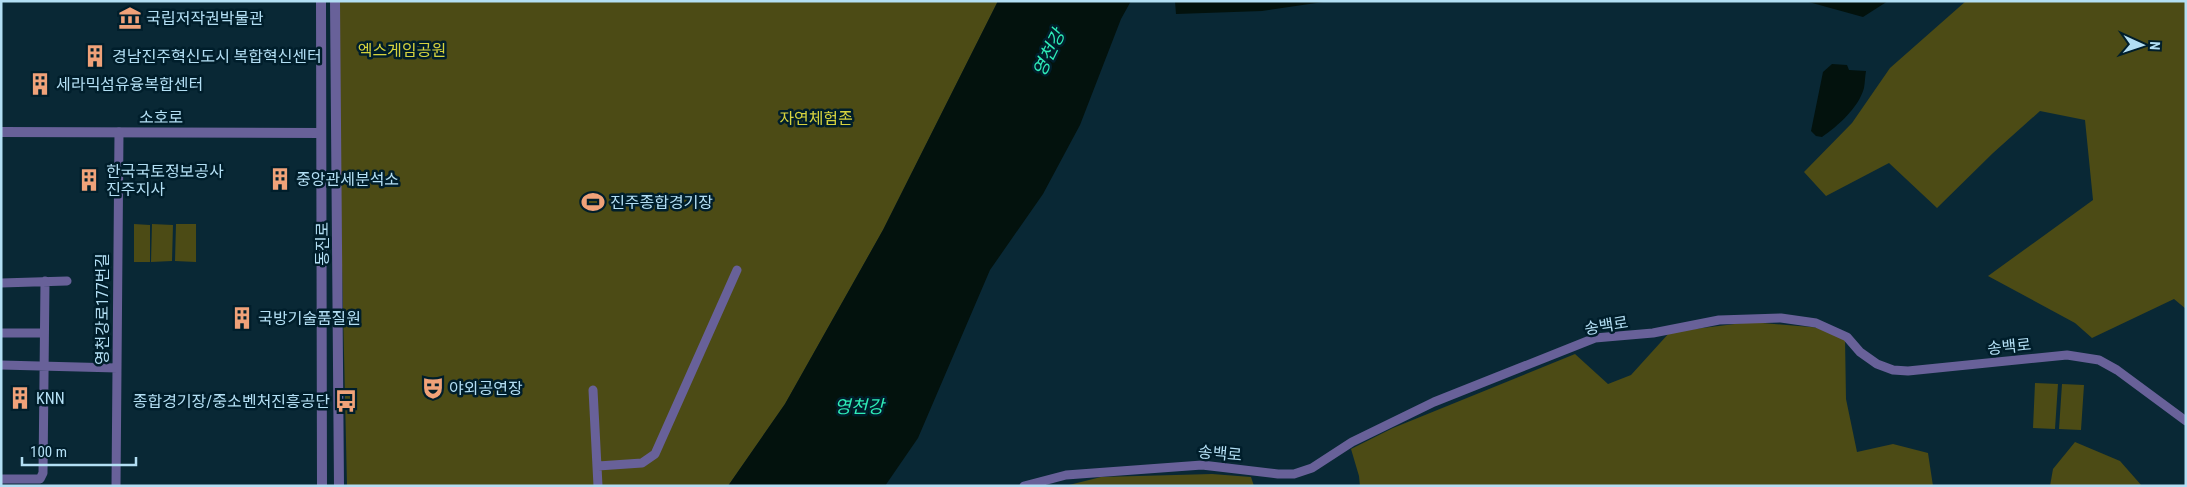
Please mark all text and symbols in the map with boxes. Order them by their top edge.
museum icon: 국립저작권박물관 [117,5,143,31]
place label: 국립저작권박물관 [146,9,264,28]
north arrow [2117,20,2167,70]
water label: 영천강 [1028,24,1070,80]
park label: 엑스게임공원 [358,41,446,60]
text: N [2147,41,2163,50]
building icon: 경남진주혁신도시 복합혁신센터 [82,43,108,69]
place label: 경남진주혁신도시 복합혁신센터 [112,47,322,66]
building icon: 세라믹섬유융복합센터 [27,71,53,97]
place label: 세라믹섬유융복합센터 [56,75,203,94]
street label: 소호로 [139,108,183,127]
park label: 자연체험존 [779,109,853,128]
place label: 한국국토정보공사 진주지사 [106,162,224,199]
building icon: 중앙관세분석소 [267,166,293,192]
building icon: 한국국토정보공사 진주지사 [76,167,102,193]
place label: 중앙관세분석소 [296,170,399,189]
sports icon: 진주종합경기장 [580,189,606,215]
place label: 진주종합경기장 [610,193,713,212]
street label: 동진로 [313,222,332,266]
street label: 영천강로177번길 [93,253,112,365]
building icon: 국방기술품질원 [229,305,255,331]
place label: 국방기술품질원 [258,309,361,328]
street label: 송백로 [1583,313,1630,338]
street label: 송백로 [1986,335,2032,358]
theatre icon: 야외공연장 [420,375,446,401]
place label: 야외공연장 [449,379,523,398]
building icon: KNN [7,385,33,411]
bus stop icon: 종합경기장/중소벤처진흥공단 [333,388,359,414]
place label: KNN [36,389,65,408]
place label: 종합경기장/중소벤처진흥공단 [133,392,330,411]
water label: 영천강 [834,396,886,417]
scale bar [22,434,136,466]
street label: 송백로 [1197,442,1243,465]
text: 100 m [30,443,67,461]

